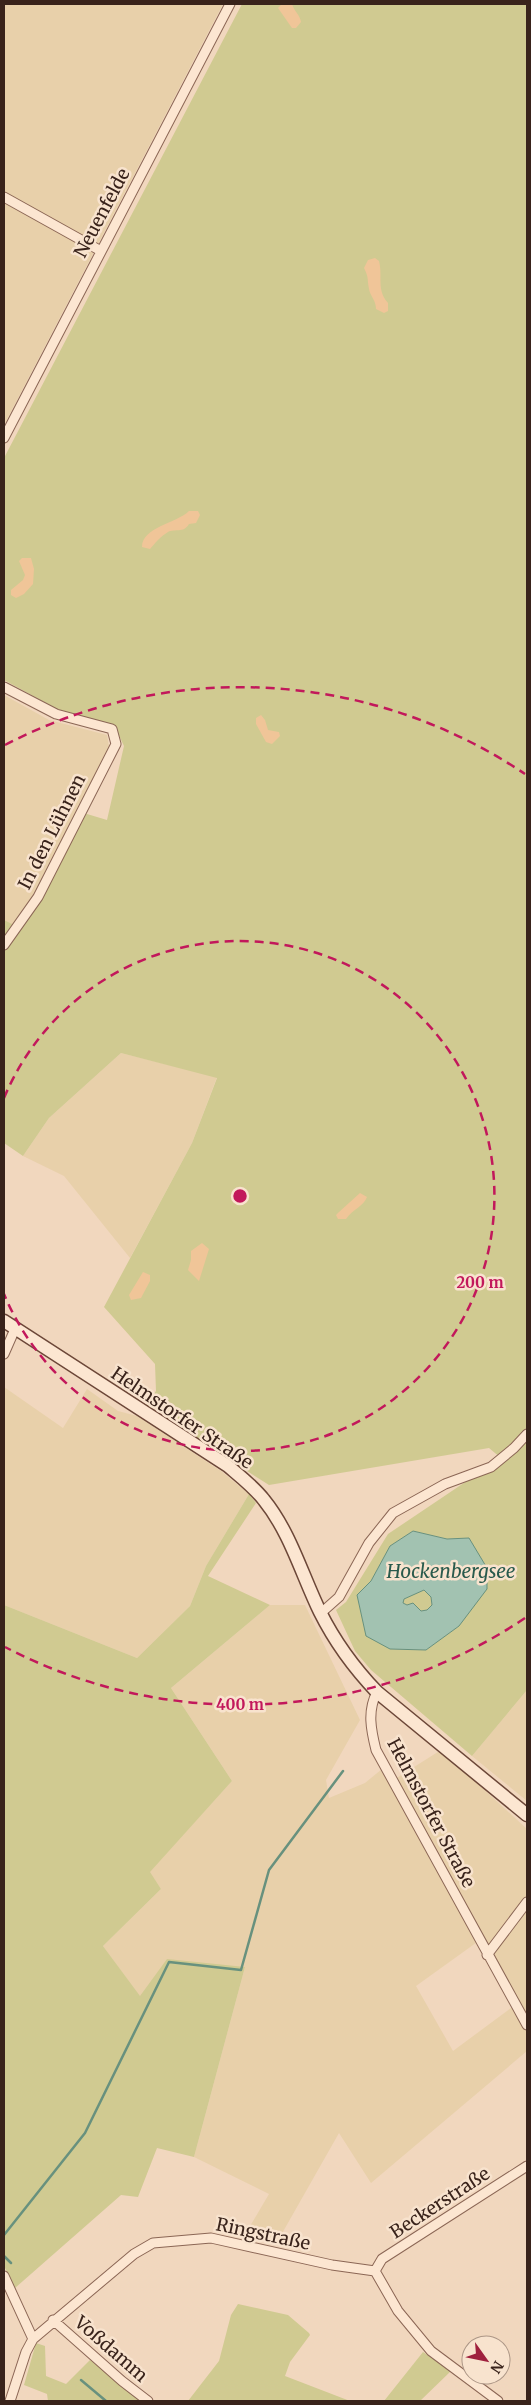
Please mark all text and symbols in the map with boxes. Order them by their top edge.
street label: Neuenfelde [68,164,135,261]
street label: In den Lühnen [13,770,91,893]
centre of rings [231,1187,249,1205]
text: 200 m [456,1273,504,1292]
street label: Helmstorfer Straße [107,1362,258,1474]
water label: Hockenbergsee [386,1559,516,1583]
text: 400 m [216,1695,264,1714]
street label: Helmstorfer Straße [382,1734,481,1891]
street label: Beckerstraße [386,2162,494,2243]
street label: Ringstraße [214,2212,312,2255]
street label: Voßdamm [69,2310,153,2387]
north arrow [461,2335,511,2385]
text: N [486,2358,507,2377]

